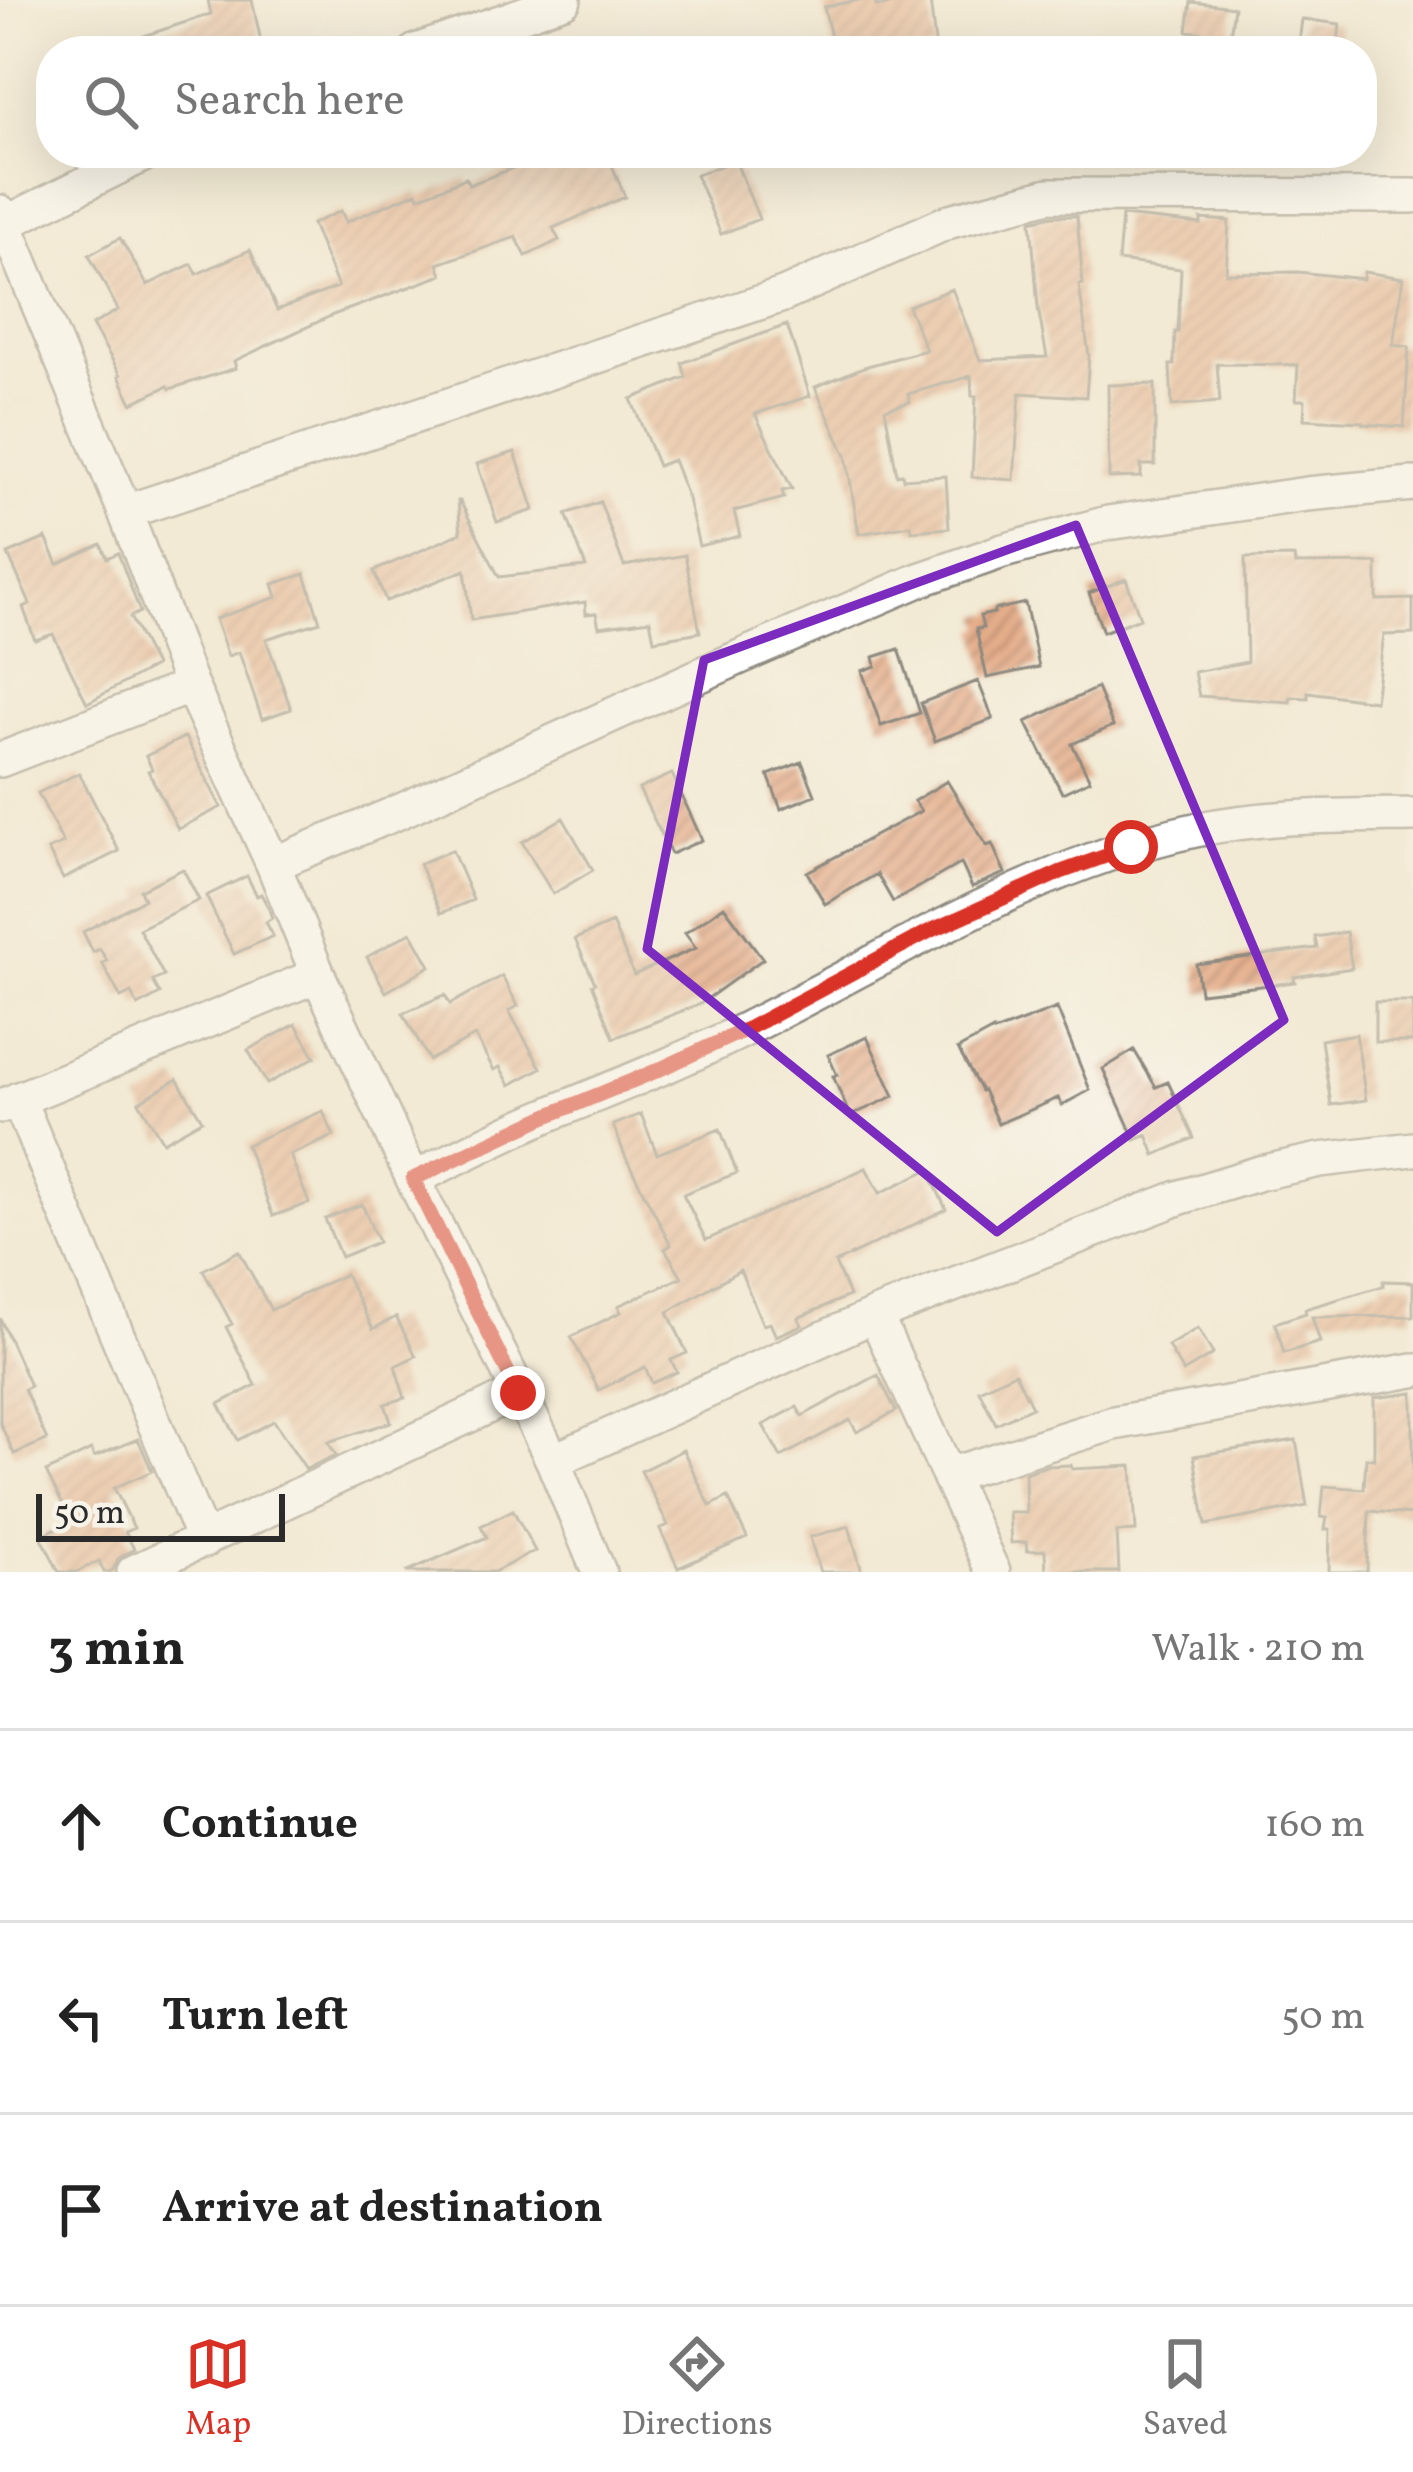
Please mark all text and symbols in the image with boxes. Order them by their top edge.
search box [36,36,1377,168]
icon: search [78,69,144,135]
text: Search here [174,71,405,134]
route start [1104,820,1158,874]
route end [491,1366,545,1420]
scale bar [36,1488,285,1541]
text: 50 m [54,1492,125,1538]
text: 3 min [48,1615,185,1686]
text: Walk · 210 m [1151,1623,1365,1677]
icon: ahead [48,1793,114,1859]
text: Continue [162,1794,358,1857]
text: 160 m [1264,1799,1365,1853]
icon: left [48,1985,114,2051]
text: Turn left [162,1986,348,2049]
text: 50 m [1281,1991,1365,2045]
icon: arrive [48,2177,114,2243]
text: Arrive at destination [162,2178,603,2241]
tab: Map [185,2331,251,2449]
tab: Directions [621,2331,773,2449]
tab: Saved [1143,2331,1228,2449]

